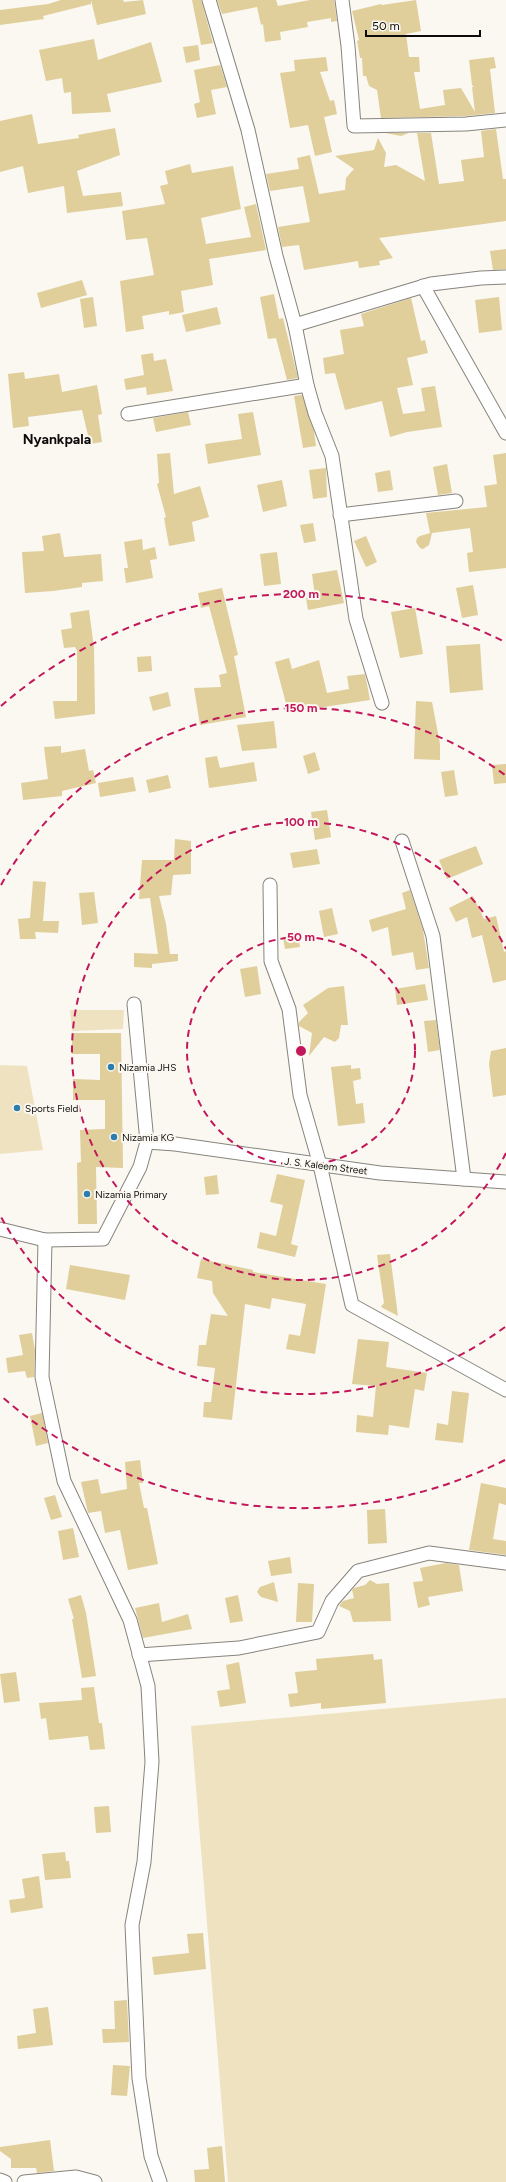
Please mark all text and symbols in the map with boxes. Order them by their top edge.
scale bar [366,12,480,38]
text: 50 m [372,19,400,33]
district label: Nyankpala [23,431,91,448]
text: 200 m [283,587,319,601]
text: 150 m [284,701,318,715]
text: 100 m [284,815,318,829]
text: 50 m [287,930,315,944]
centre of rings [294,1044,308,1058]
place label: Nizamia JHS [119,1061,176,1074]
marker: Nizamia JHS [106,1062,116,1072]
place label: Sports Field [25,1102,79,1115]
marker: Sports Field [12,1103,22,1113]
place label: Nizamia KG [122,1131,175,1144]
marker: Nizamia KG [109,1132,119,1142]
street label: J. S. Kaleem Street [284,1154,369,1178]
place label: Nizamia Primary [95,1188,168,1201]
marker: Nizamia Primary [82,1189,92,1199]

